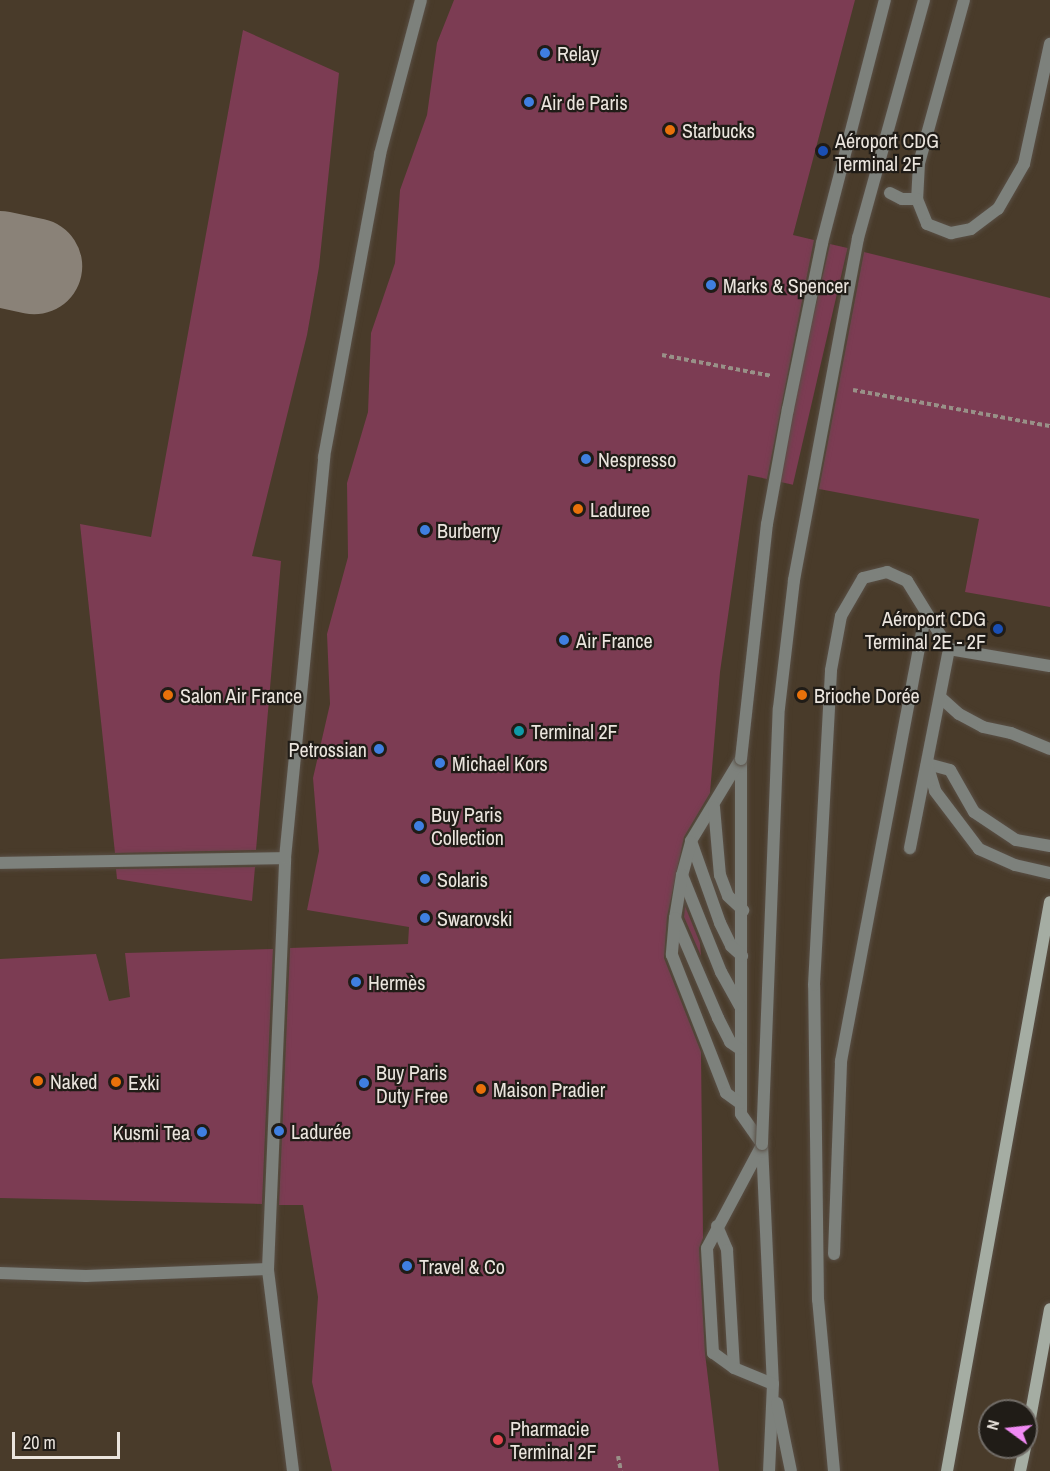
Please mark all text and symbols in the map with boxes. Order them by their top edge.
place label: Relay [557,41,599,65]
marker: Relay [538,46,552,60]
place label: Air de Paris [541,90,628,114]
marker: Air de Paris [522,95,536,109]
place label: Starbucks [682,118,755,142]
marker: Starbucks [663,123,677,137]
place label: Aéroport CDG Terminal 2F [835,128,939,175]
marker: Aéroport CDG Terminal 2F [816,144,830,158]
place label: Marks & Spencer [723,273,849,297]
marker: Marks & Spencer [704,278,718,292]
place label: Nespresso [598,447,676,471]
marker: Nespresso [579,452,593,466]
place label: Laduree [590,497,650,521]
marker: Laduree [571,502,585,516]
place label: Burberry [437,518,500,542]
marker: Burberry [418,523,432,537]
place label: Aéroport CDG Terminal 2E - 2F [865,606,986,653]
marker: Aéroport CDG Terminal 2E - 2F [991,622,1005,636]
place label: Air France [576,628,653,652]
marker: Air France [557,633,571,647]
place label: Salon Air France [180,683,303,707]
place label: Brioche Dorée [814,683,920,707]
marker: Salon Air France [161,688,175,702]
marker: Brioche Dorée [795,688,809,702]
place label: Terminal 2F [531,719,618,743]
marker: Terminal 2F [512,724,526,738]
place label: Petrossian [289,737,367,761]
marker: Petrossian [372,742,386,756]
place label: Michael Kors [452,751,548,775]
marker: Michael Kors [433,756,447,770]
place label: Buy Paris Collection [431,802,504,849]
marker: Buy Paris Collection [412,819,426,833]
place label: Solaris [437,867,488,891]
marker: Solaris [418,872,432,886]
place label: Swarovski [437,906,513,930]
marker: Swarovski [418,911,432,925]
place label: Hermès [368,970,425,994]
marker: Hermès [349,975,363,989]
place label: Buy Paris Duty Free [376,1060,448,1107]
place label: Naked [50,1069,97,1093]
place label: Exki [128,1070,160,1094]
marker: Naked [31,1074,45,1088]
marker: Exki [109,1075,123,1089]
marker: Buy Paris Duty Free [357,1076,371,1090]
place label: Maison Pradier [493,1077,605,1101]
marker: Maison Pradier [474,1082,488,1096]
place label: Ladurée [291,1119,351,1143]
place label: Kusmi Tea [113,1120,190,1144]
marker: Ladurée [272,1124,286,1138]
marker: Kusmi Tea [195,1125,209,1139]
place label: Travel & Co [419,1254,505,1278]
marker: Travel & Co [400,1259,414,1273]
north arrow [978,1399,1038,1459]
place label: Pharmacie Terminal 2F [510,1416,597,1463]
text: N [981,1417,1004,1432]
scale bar [15,1420,123,1458]
text: 20 m [23,1430,56,1455]
marker: Pharmacie Terminal 2F [491,1433,505,1447]

